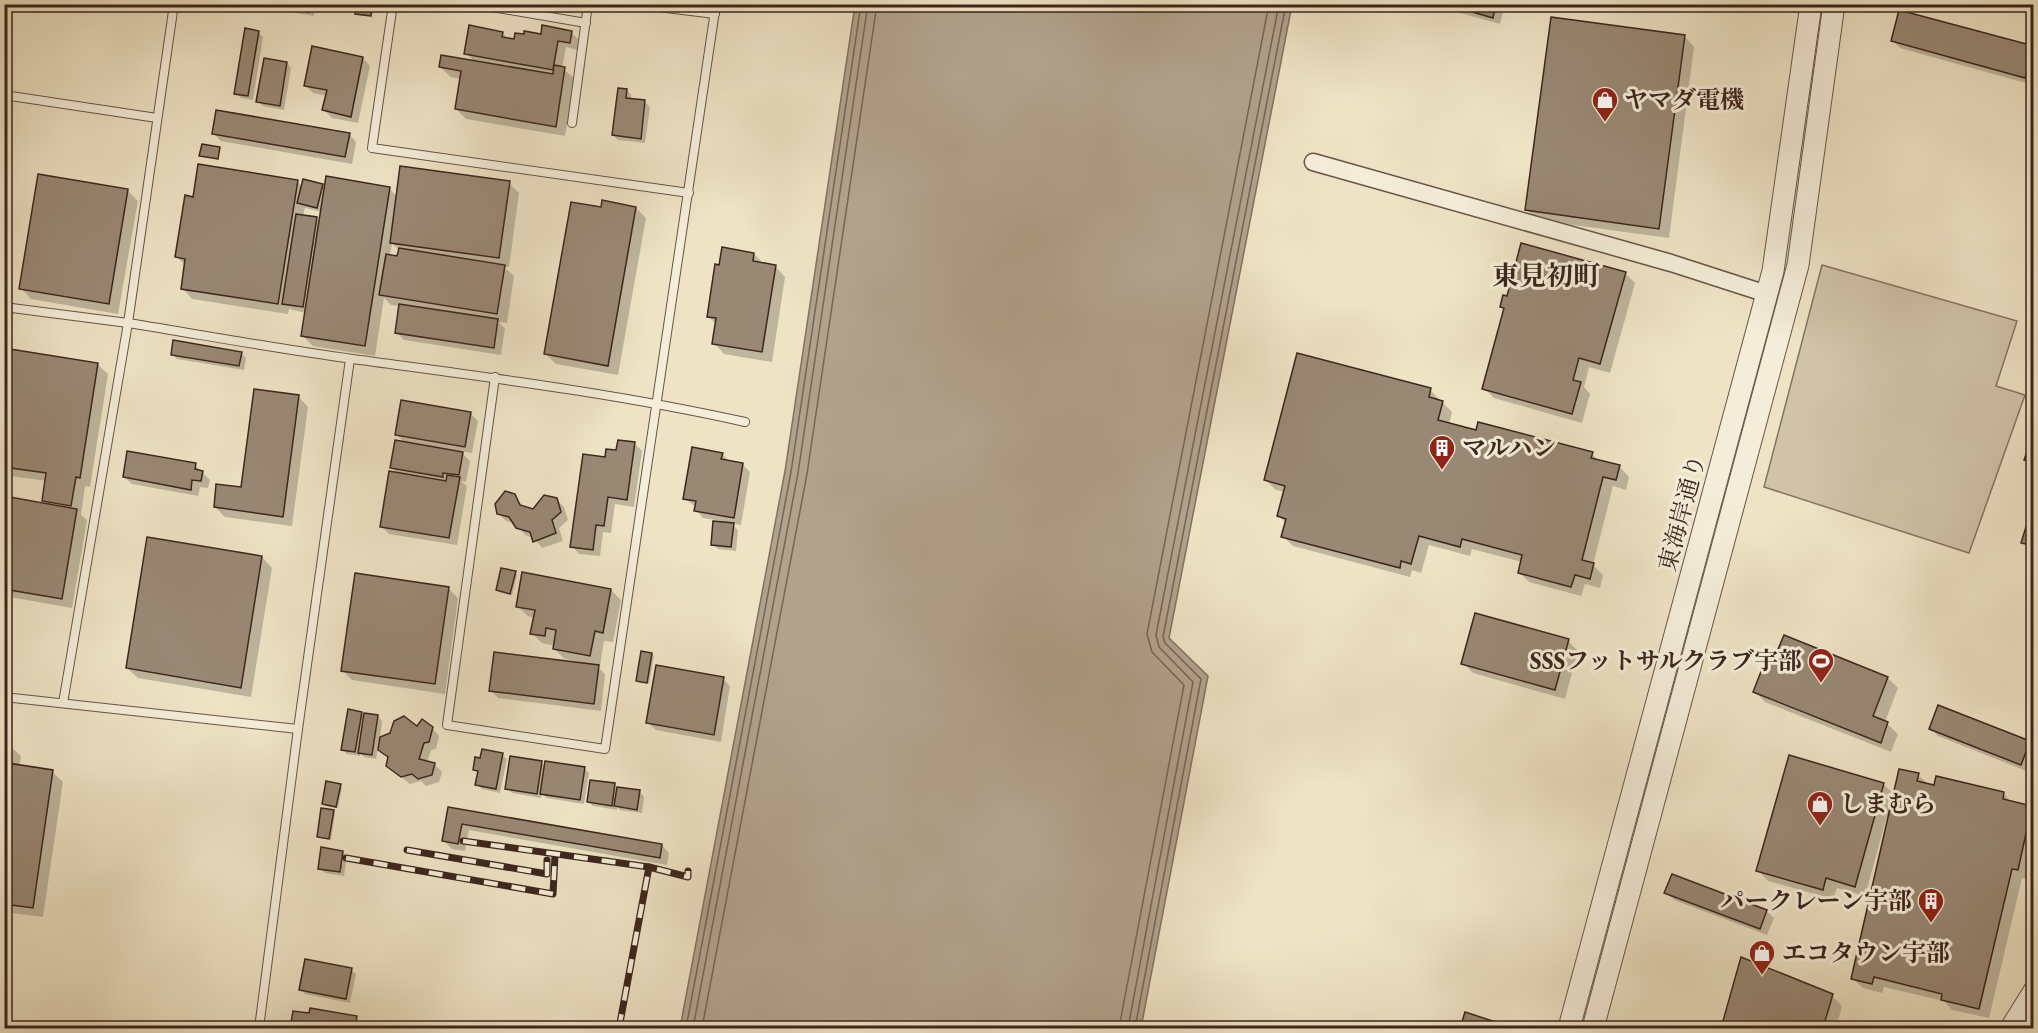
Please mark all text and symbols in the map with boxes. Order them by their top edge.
place label: ヤマダ電機 [1624,84,1744,115]
shop icon: ヤマダ電機 [1590,85,1620,123]
district label: 東見初町 [1492,258,1600,293]
place label: マルハン [1462,432,1556,463]
building icon: マルハン [1427,433,1457,471]
street label: 東海岸通り [1651,451,1712,575]
place label: SSSフットサルクラブ宇部 [1530,645,1802,676]
sports icon: SSSフットサルクラブ宇部 [1806,646,1836,684]
place label: しまむら [1840,788,1936,819]
shop icon: しまむら [1805,789,1835,827]
place label: パークレーン宇部 [1720,885,1912,916]
building icon: パークレーン宇部 [1916,886,1946,924]
place label: エコタウン宇部 [1782,937,1950,968]
shop icon: エコタウン宇部 [1747,938,1777,976]

